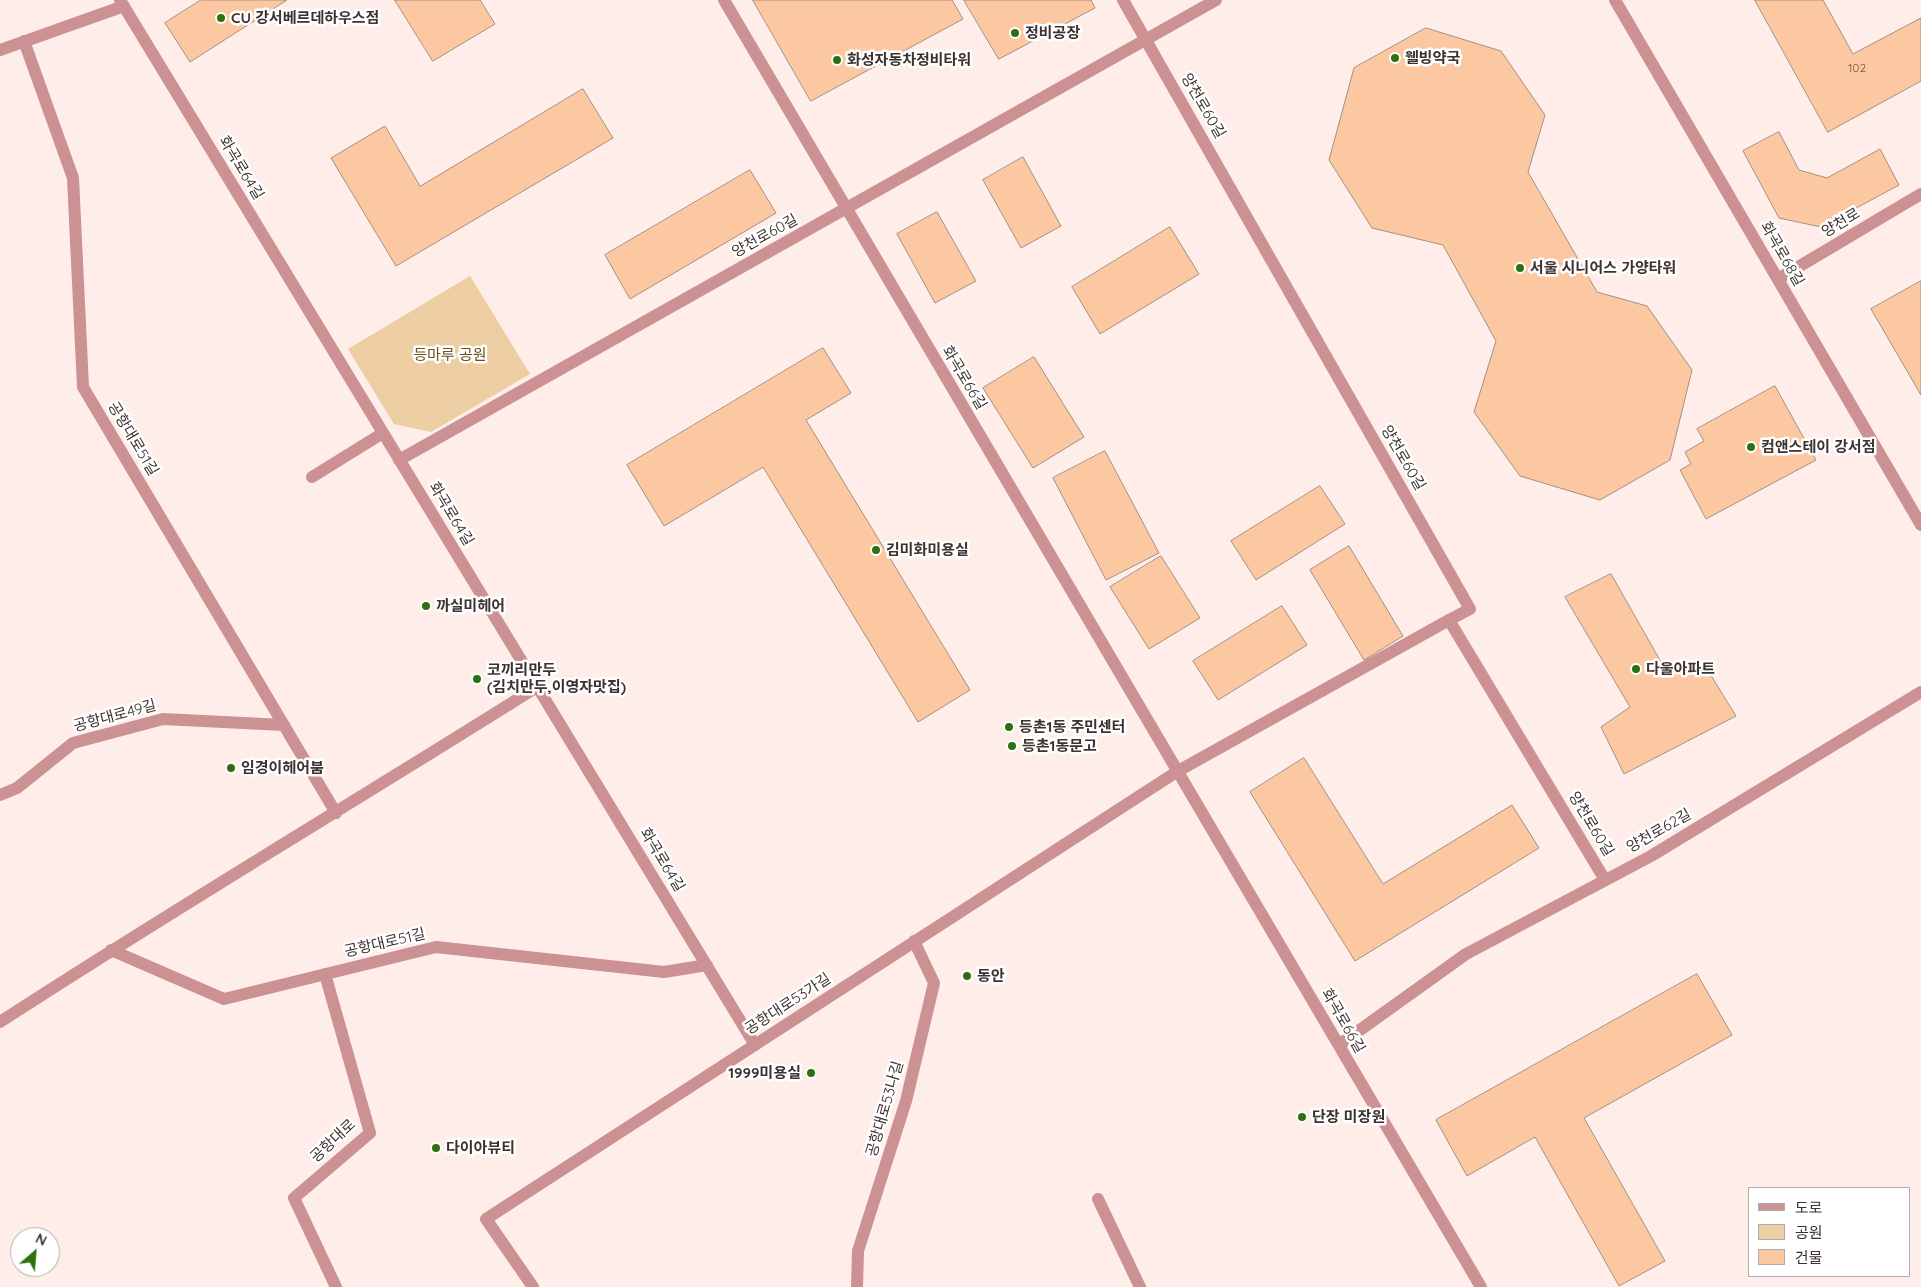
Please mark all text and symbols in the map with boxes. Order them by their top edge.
place label: CU 강서베르데하우스점 [231,9,379,27]
marker: CU 강서베르데하우스점 [215,12,227,24]
place label: 정비공장 [1025,24,1080,42]
marker: 정비공장 [1009,27,1021,39]
place label: 웰빙약국 [1405,49,1460,67]
place label: 화성자동차정비타워 [847,51,971,69]
marker: 웰빙약국 [1389,52,1401,64]
marker: 화성자동차정비타워 [831,54,843,66]
house number: 102 [1848,61,1866,75]
street label: 양천로60길 [1177,70,1229,142]
street label: 화곡로64길 [215,133,267,203]
street label: 양천로 [1819,205,1863,241]
street label: 양천로60길 [729,211,801,261]
street label: 화곡로68길 [1756,219,1808,289]
place label: 서울 시니어스 가양타워 [1530,259,1676,277]
marker: 서울 시니어스 가양타워 [1514,262,1526,274]
street label: 화곡로66길 [938,343,990,413]
park label: 등마루 공원 [413,346,487,364]
street label: 공항대로51길 [104,399,162,479]
street label: 양천로60길 [1377,422,1429,494]
place label: 컴앤스테이 강서점 [1761,438,1876,456]
marker: 컴앤스테이 강서점 [1745,441,1757,453]
street label: 화곡로64길 [425,479,477,549]
place label: 김미화미용실 [886,541,969,559]
marker: 김미화미용실 [870,544,882,556]
place label: 까실미헤어 [436,597,505,615]
marker: 까실미헤어 [420,600,432,612]
place label: 다울아파트 [1646,660,1715,678]
place label: 코끼리만두 (김치만두,이영자맛집) [487,661,626,696]
marker: 다울아파트 [1630,663,1642,675]
marker: 코끼리만두 (김치만두,이영자맛집) [471,673,483,685]
street label: 공항대로49길 [72,696,158,736]
place label: 등촌1동 주민센터 [1019,718,1126,736]
marker: 등촌1동 주민센터 [1003,721,1015,733]
place label: 등촌1동문고 [1022,737,1097,755]
marker: 등촌1동문고 [1006,740,1018,752]
place label: 임경이헤어붐 [241,759,324,777]
marker: 임경이헤어붐 [225,762,237,774]
street label: 양천로60길 [1565,788,1617,860]
street label: 양천로62길 [1624,805,1694,857]
street label: 화곡로64길 [636,825,688,895]
street label: 공항대로51길 [343,925,427,961]
place label: 동안 [977,967,1005,985]
street label: 공항대로53가길 [742,970,834,1038]
marker: 동안 [961,970,973,982]
street label: 화곡로66길 [1317,986,1369,1056]
street label: 공항대로53나길 [863,1059,907,1159]
place label: 1999미용실 [728,1064,801,1082]
marker: 1999미용실 [805,1067,817,1079]
place label: 단장 미장원 [1312,1108,1385,1126]
marker: 단장 미장원 [1296,1111,1308,1123]
street label: 공항대로 [307,1116,359,1166]
place label: 다이아뷰티 [446,1139,515,1157]
marker: 다이아뷰티 [430,1142,442,1154]
legend [1748,1187,1911,1277]
text: 도로 [1795,1198,1823,1217]
text: 공원 [1795,1223,1823,1242]
north arrow [10,1227,60,1277]
text: N [33,1229,50,1250]
text: 건물 [1795,1248,1823,1267]

